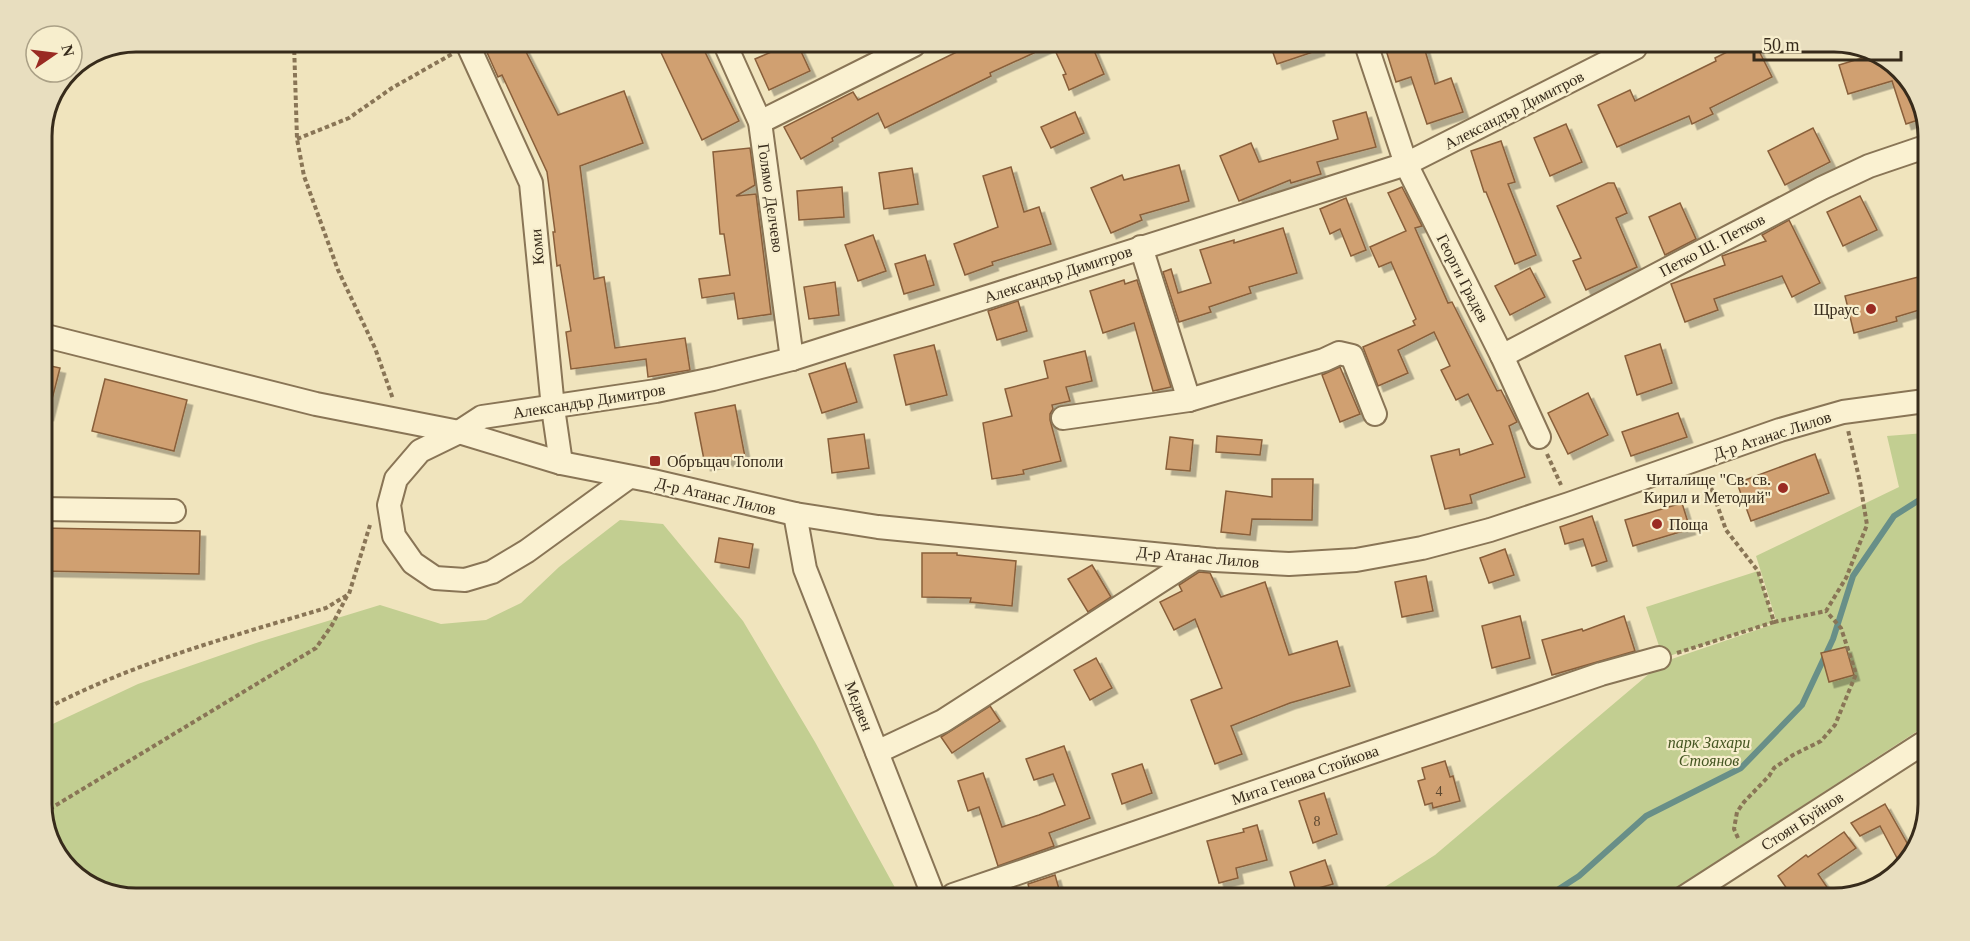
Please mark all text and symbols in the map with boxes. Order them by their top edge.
north arrow [24,24,84,84]
scale bar [1754,24,1901,62]
text: 50 m [1763,35,1800,55]
text: N [58,43,78,59]
street label: Александър Димитров [1441,67,1587,153]
street label: Голямо Делчево [754,142,787,254]
street label: Петко Ш. Петков [1656,210,1768,280]
street label: Коми [527,228,547,266]
street label: Георги Градев [1433,231,1493,326]
street label: Александър Димитров [982,242,1135,307]
place label: Щраус [1813,301,1859,319]
marker: Щраус [1864,302,1878,316]
street label: Александър Димитров [511,380,667,422]
street label: Д-р Атанас Лилов [1711,408,1834,463]
place label: Обръщач Тополи [667,453,784,471]
marker: Обръщач Тополи [648,454,662,468]
place label: Читалище "Св. св. Кирил и Методий" [1643,471,1771,507]
street label: Д-р Атанас Лилов [654,474,778,519]
marker: Читалище "Св. св. Кирил и Методий" [1776,481,1790,495]
place label: Поща [1669,516,1708,534]
marker: Поща [1650,517,1664,531]
street label: Д-р Атанас Лилов [1136,543,1260,572]
street label: Медвен [841,679,876,734]
park label: парк Захари Стоянов [1668,734,1750,769]
street label: Мита Генова Стойкова [1229,742,1381,808]
house number: 4 [1436,784,1443,799]
street label: Стоян Буйнов [1758,788,1847,855]
house number: 8 [1314,814,1321,829]

